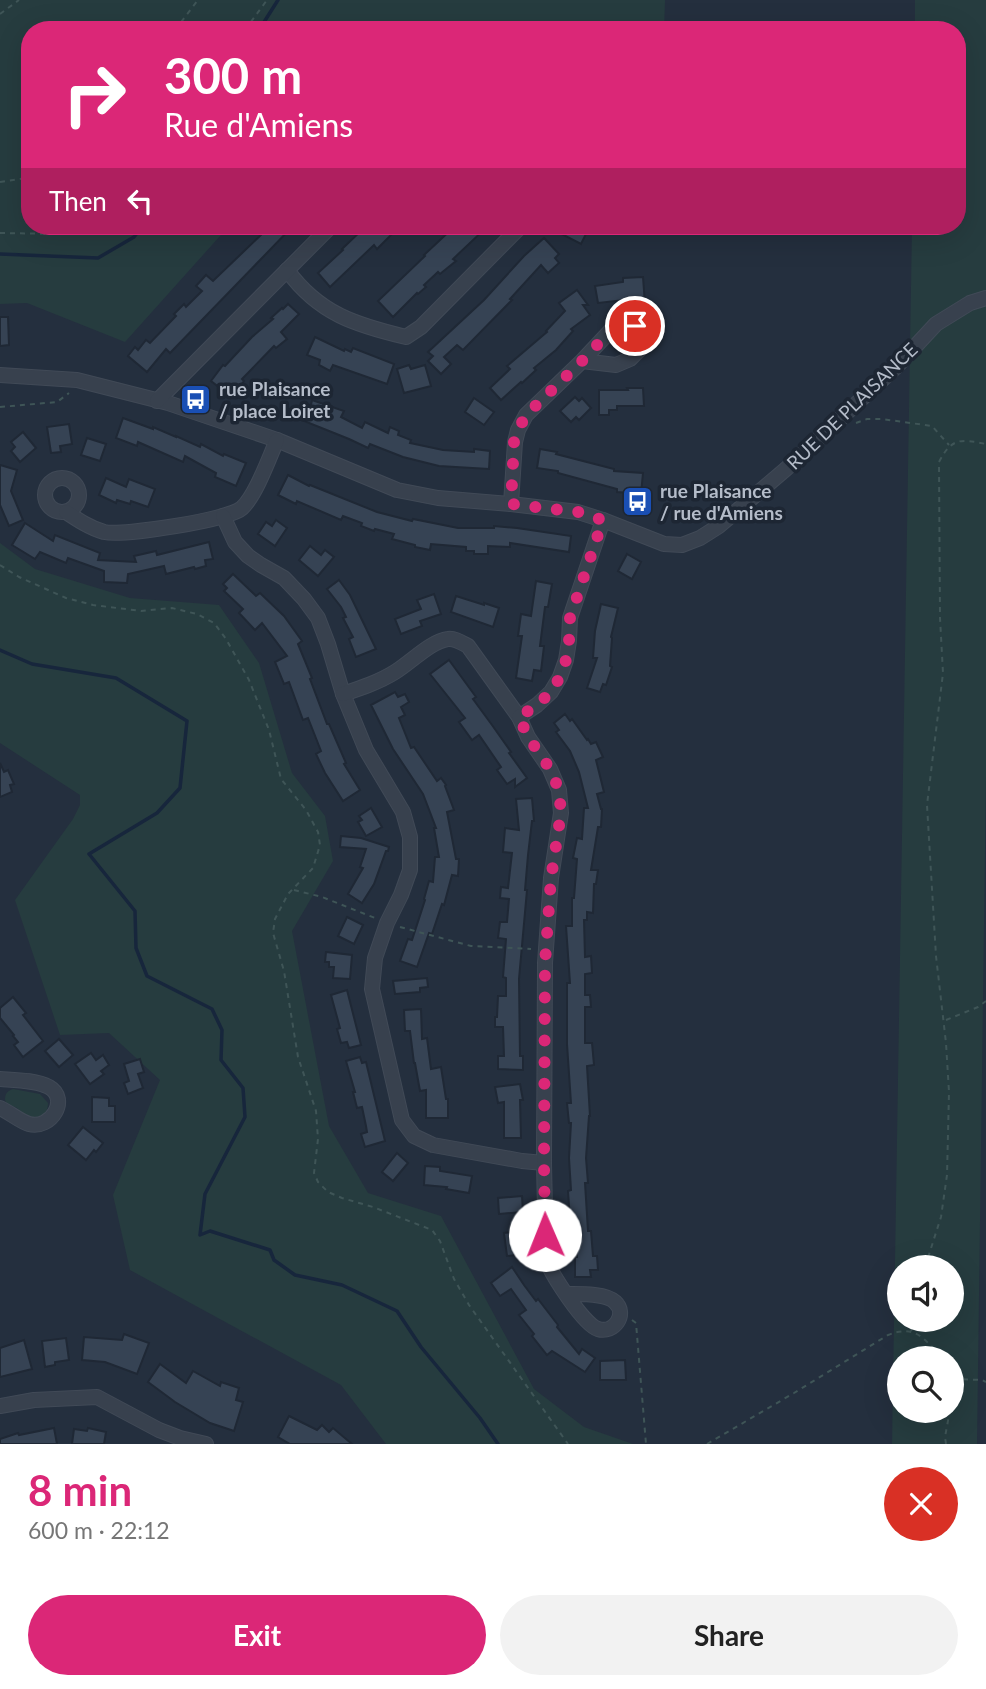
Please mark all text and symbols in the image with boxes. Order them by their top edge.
text: 300 m [164,46,302,104]
icon: right [49,49,140,140]
text: Rue d'Amiens [164,105,353,144]
icon: left [121,182,159,220]
text: Then [49,185,107,217]
pin [605,296,665,356]
icon: arrive [616,307,654,345]
street label: RUE DE PLAISANCE [782,337,922,474]
place label: rue Plaisance / place Loiret [219,377,330,422]
bus stop icon: rue Plaisance / place Loiret [179,383,213,417]
place label: rue Plaisance / rue d'Amiens [660,479,783,524]
bus stop icon: rue Plaisance / rue d'Amiens [620,485,654,519]
position arrow [508,1198,582,1272]
map controls [887,1255,964,1423]
button: sound [887,1255,964,1332]
button: search [887,1346,964,1423]
text: 8 min [28,1465,132,1515]
button: close [884,1467,958,1541]
text: 600 m · 22:12 [28,1516,170,1544]
button: Exit [28,1595,486,1675]
button: Share [500,1595,958,1675]

